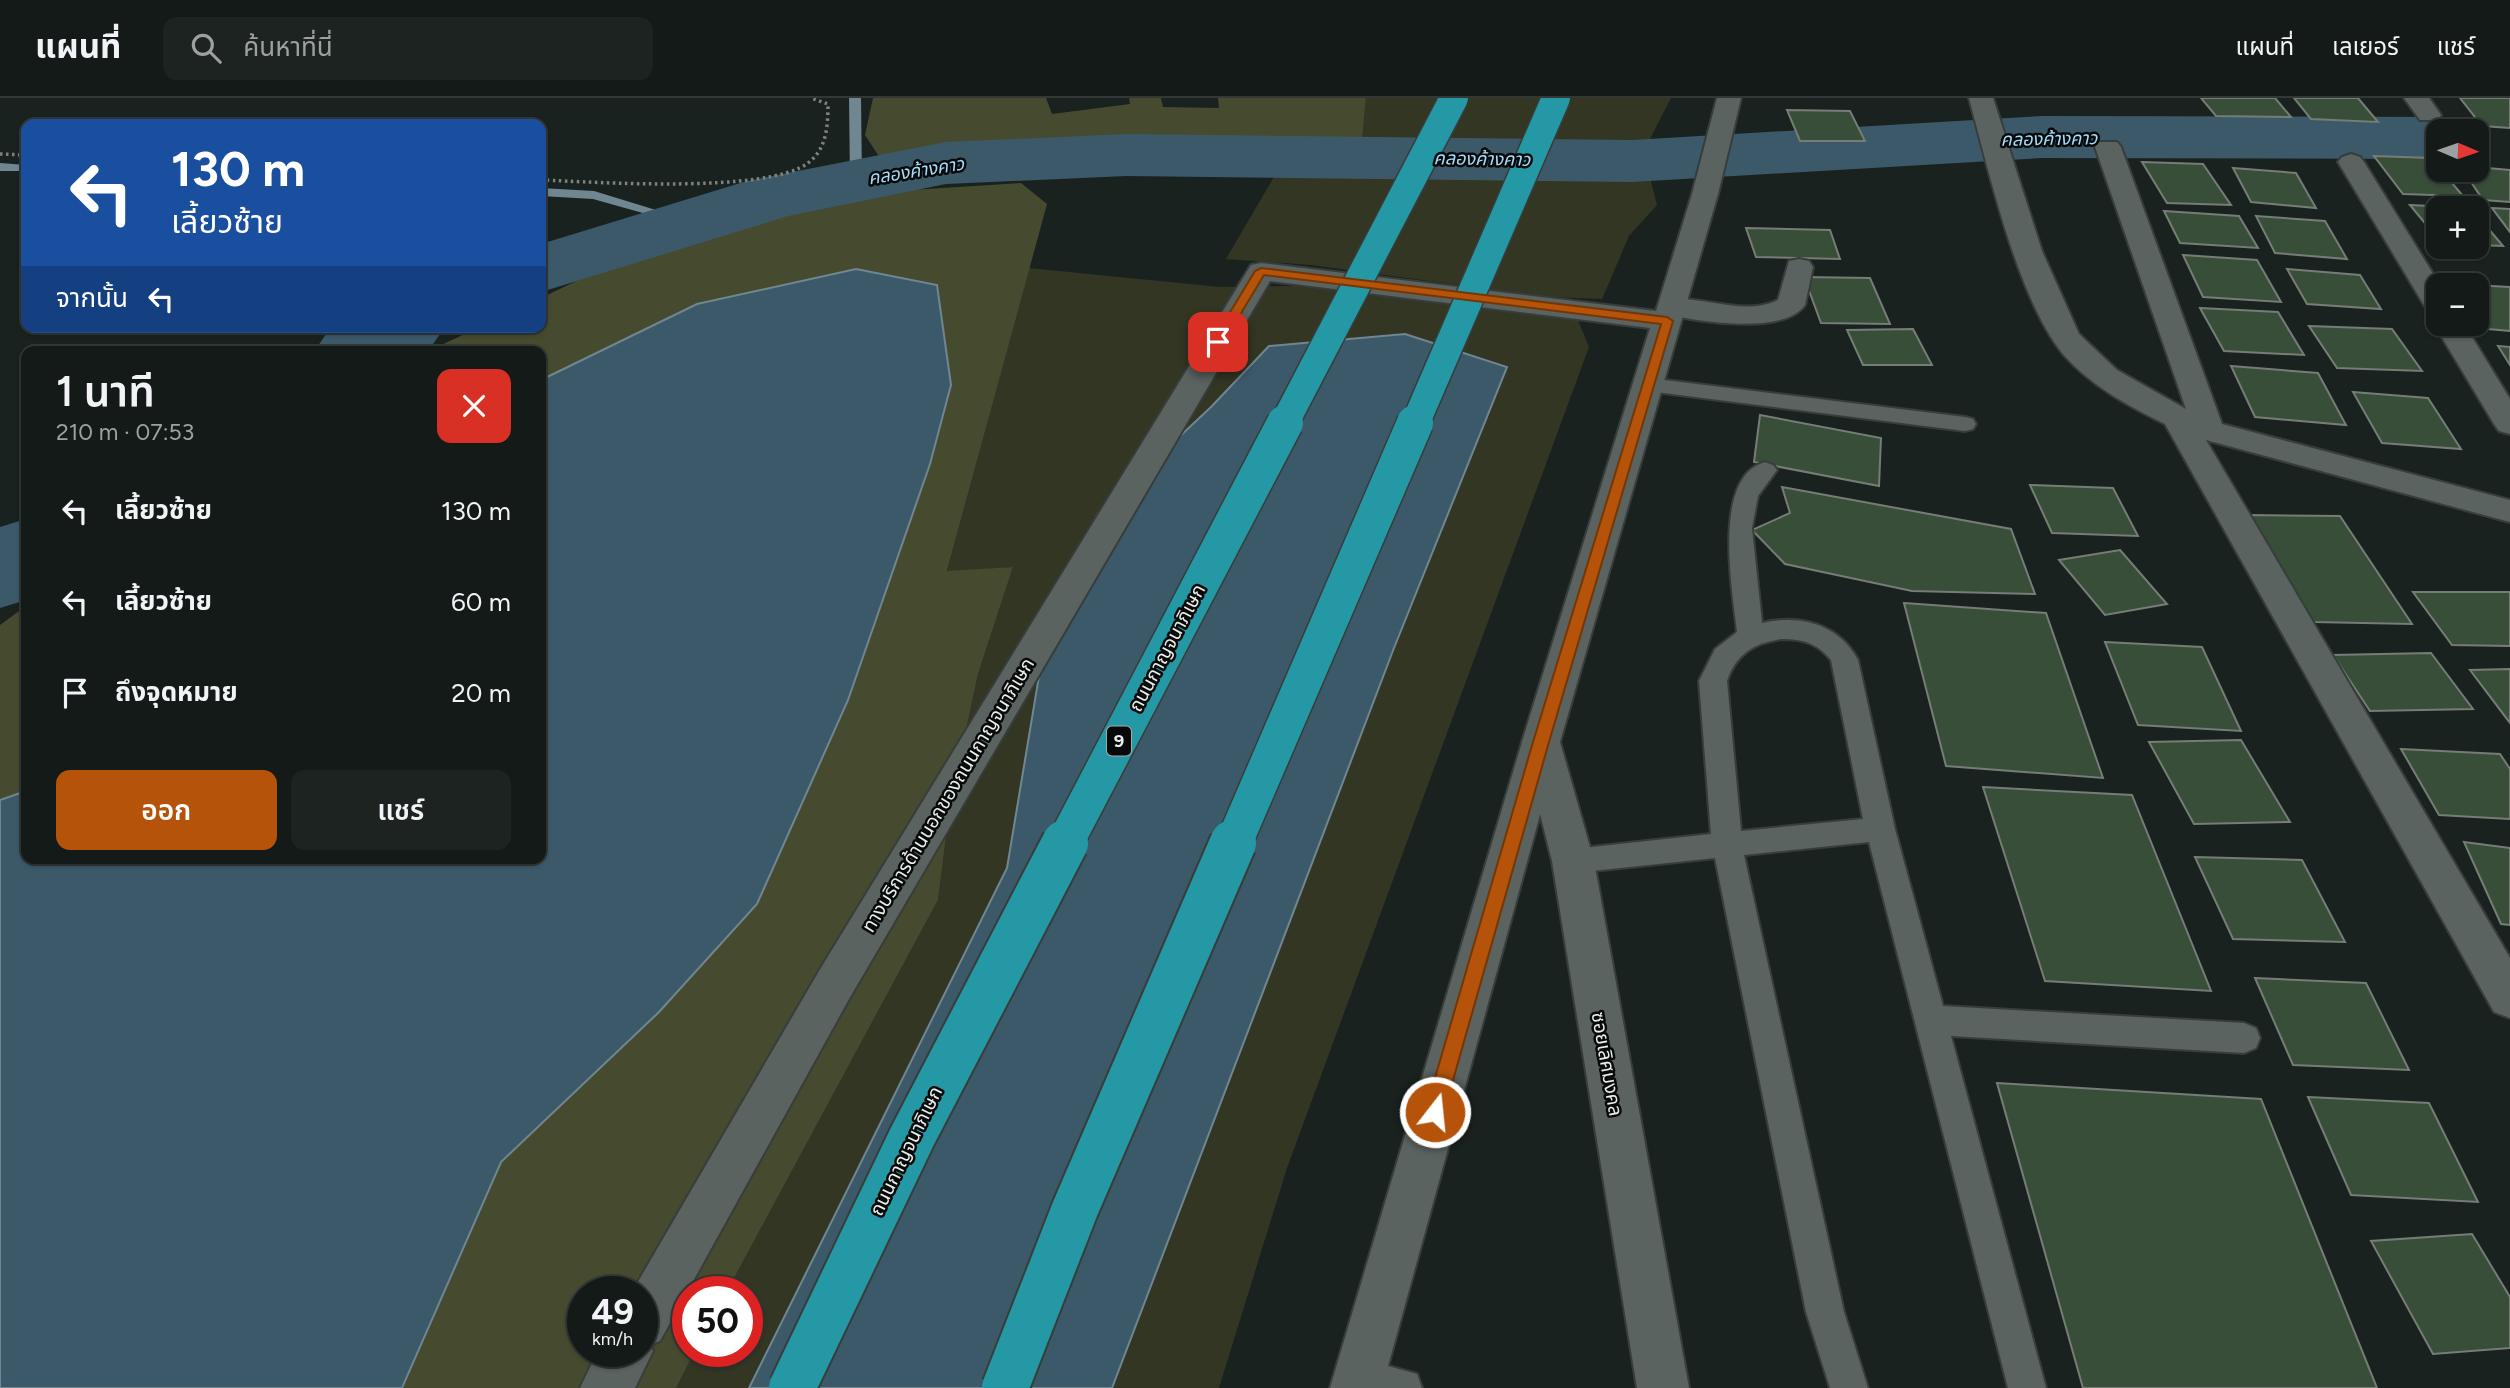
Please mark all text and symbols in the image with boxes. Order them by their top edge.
search box [163,17,653,80]
text: แผนที่ [35,27,121,66]
icon: search [187,29,225,67]
text: ค้นหาที่นี่ [243,31,333,63]
text: แผนที่ [2236,32,2294,61]
text: เลเยอร์ [2332,32,2399,61]
text: แชร์ [2437,32,2475,61]
north arrow [2426,119,2488,182]
map controls [2426,119,2489,336]
water label: คลองค้างคาว [2001,127,2099,151]
text: 130 m [171,139,305,198]
icon: left [56,147,147,238]
water label: คลองค้างคาว [1434,147,1532,171]
water label: คลองค้างคาว [867,152,967,189]
button: + [2426,196,2489,259]
text: เลี้ยวซ้าย [171,203,283,241]
button: − [2426,273,2489,336]
icon: left [142,280,180,318]
text: จากนั้น [56,282,128,314]
pin [1188,312,1248,372]
icon: arrive [1199,323,1237,361]
text: 1 นาที [56,366,155,417]
button: close [437,369,511,443]
text: 210 m · 07:53 [56,418,194,446]
icon: left [56,492,94,530]
text: เลี้ยวซ้าย [115,494,212,526]
text: 130 m [441,495,511,527]
street label: ถนนกาญจนาภิเษก [1124,580,1210,716]
icon: left [56,583,94,621]
text: เลี้ยวซ้าย [115,585,212,617]
text: 60 m [451,586,511,618]
street label: ทางบริการด้านนอกของถนนกาญจนาภิเษก [857,654,1039,936]
icon: arrive [56,674,94,712]
text: ถึงจุดหมาย [115,676,238,708]
text: 20 m [451,677,511,709]
road number: 9 [1107,726,1131,756]
button: ออก [56,770,277,850]
button: แชร์ [291,770,511,850]
street label: ซอยเลิศมงคล [1587,1010,1627,1118]
position arrow [1398,1075,1472,1149]
street label: ถนนกาญจนาภิเษก [865,1083,947,1219]
speed limit sign: 50 [672,1276,763,1367]
text: 49 [591,1291,634,1333]
text: km/h [592,1328,633,1350]

